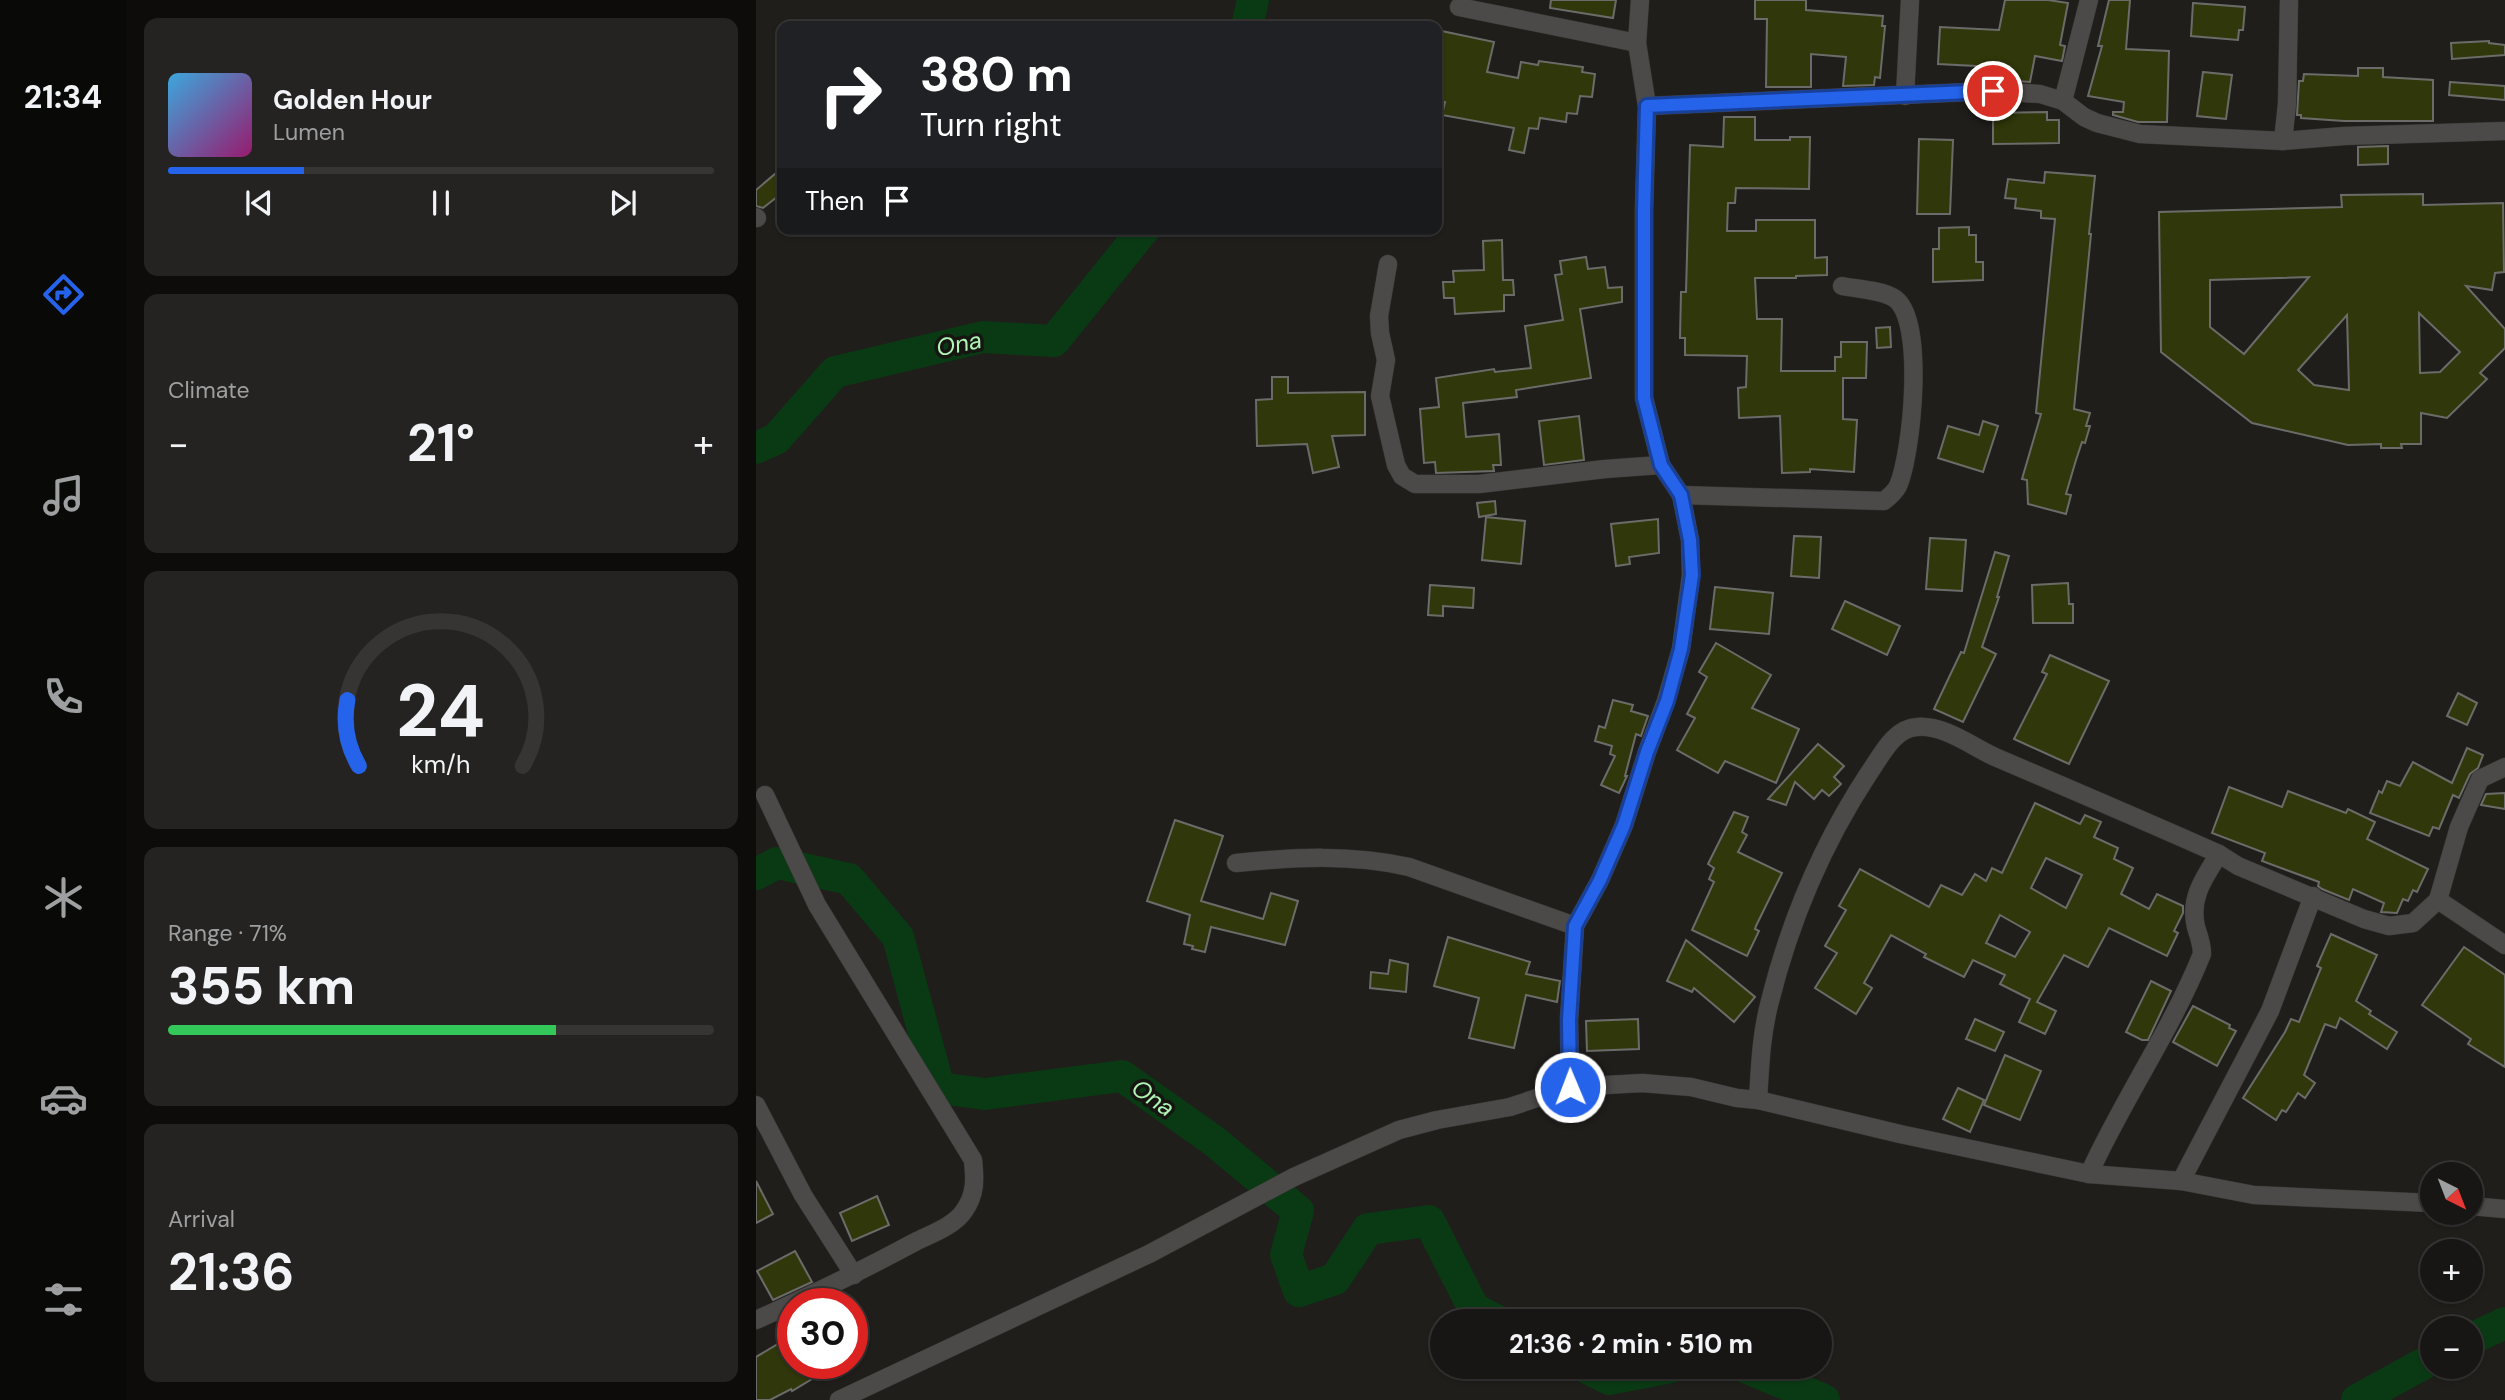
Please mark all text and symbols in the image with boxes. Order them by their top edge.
text: 380 m [920,42,1073,106]
icon: right [805,49,896,140]
pin [1963,61,2023,121]
icon: arrive [1974,72,2012,110]
text: 21:34 [24,76,102,118]
text: Golden Hour [273,83,432,117]
text: Turn right [920,104,1062,146]
text: Lumen [273,117,345,147]
icon: arrive [878,182,916,220]
icon: previous [240,184,278,222]
icon: pause [422,184,460,222]
icon: next [604,184,642,222]
text: Then [805,184,864,218]
icon: directions [39,270,88,319]
water label: Ona [933,324,984,363]
text: Climate [168,375,250,405]
text: 21° [407,409,475,477]
text: − [168,419,189,469]
text: + [693,419,714,469]
icon: music [39,471,88,520]
text: 24 [397,664,485,759]
icon: phone [39,672,88,721]
text: km/h [411,748,471,781]
icon: climate [39,873,88,922]
text: Range · 71% [168,918,287,948]
text: 355 km [168,952,355,1020]
position arrow [1533,1050,1607,1124]
water label: Ona [1126,1072,1181,1123]
icon: car [39,1074,88,1123]
north arrow [2420,1162,2483,1225]
map controls [2420,1162,2483,1379]
text: Arrival [168,1204,235,1234]
text: 21:36 [168,1238,294,1306]
button: + [2420,1239,2483,1302]
icon: filters [39,1275,88,1324]
speed limit sign: 30 [777,1288,868,1379]
button: − [2420,1316,2483,1379]
text: 21:36 · 2 min · 510 m [1509,1327,1753,1361]

